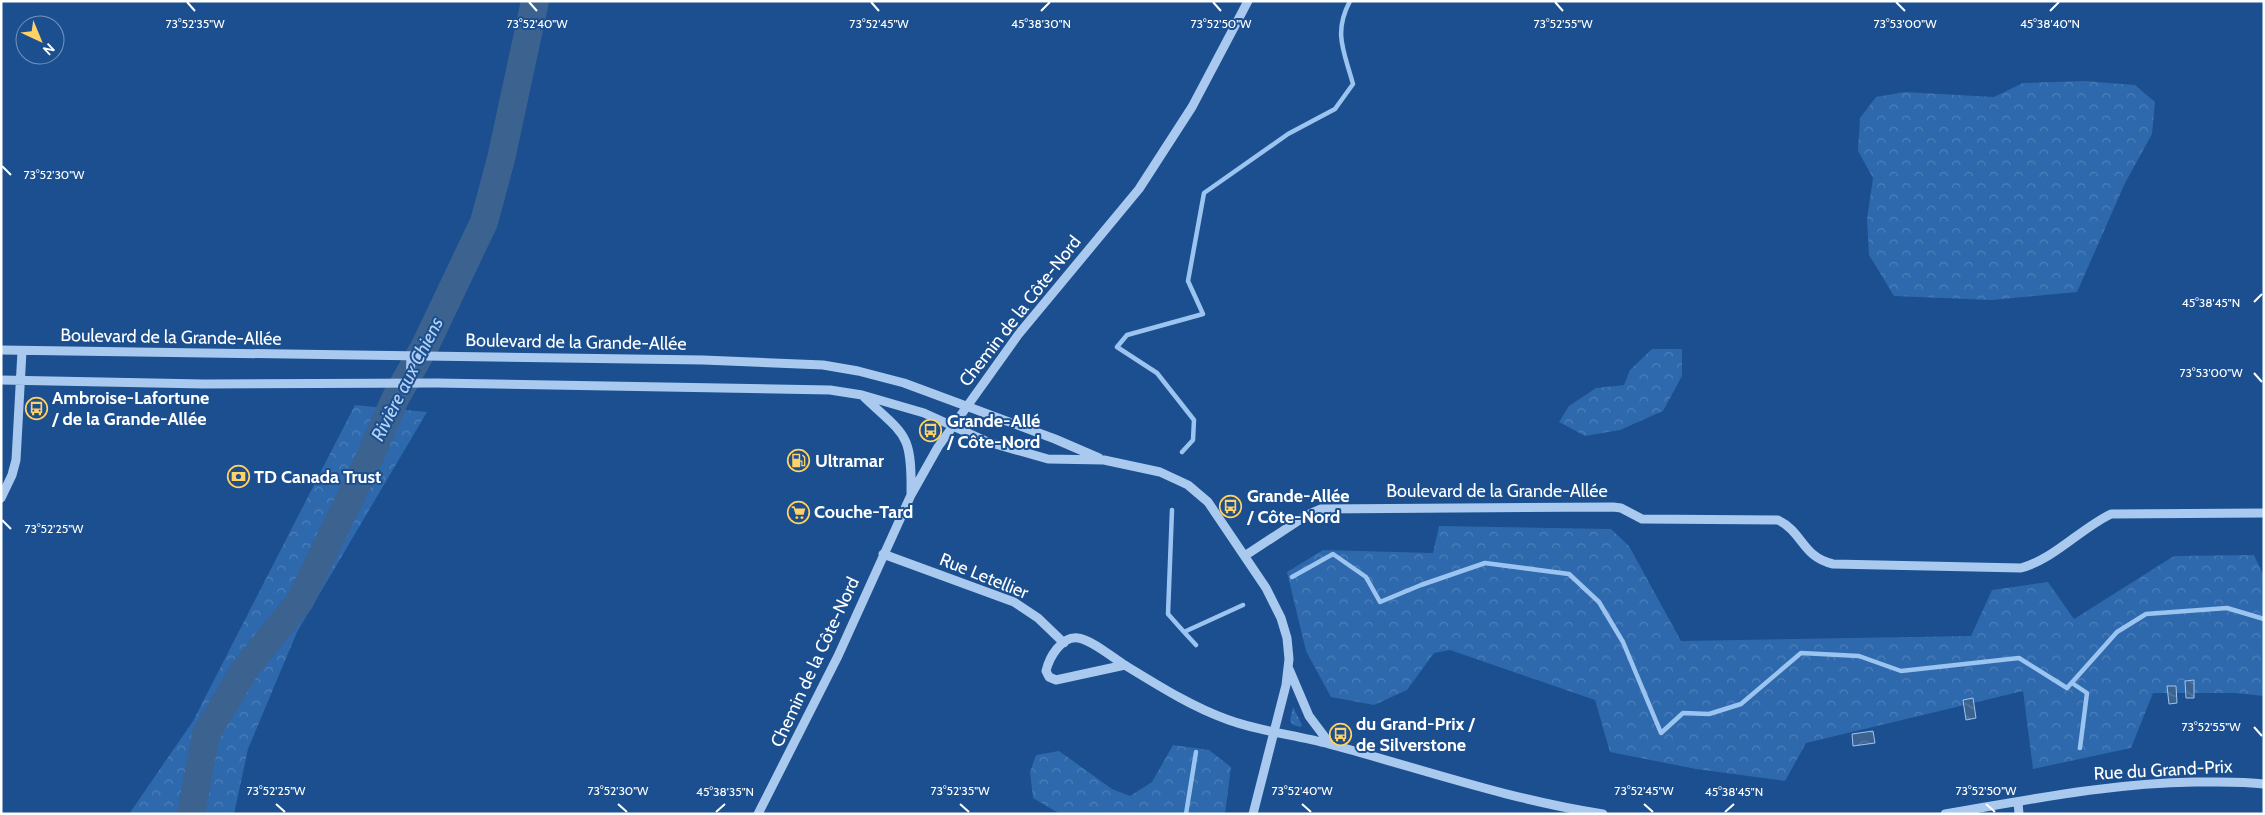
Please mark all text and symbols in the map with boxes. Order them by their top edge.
north arrow [15,15,65,65]
text: 73°52'35"W [165,16,225,31]
text: 73°52'40"W [506,16,568,31]
text: 73°52'45"W [849,16,909,31]
text: 45°38'30"N [1011,16,1071,31]
text: 73°52'50"W [1191,16,1252,31]
text: 73°52'55"W [1533,16,1593,31]
text: 73°53'00"W [1873,16,1937,31]
text: 45°38'40"N [2020,16,2080,31]
text: N [39,39,59,59]
text: 73°52'30"W [24,167,85,182]
street label: Chemin de la Côte-Nord [954,231,1086,391]
text: 45°38'45"N [2182,295,2240,310]
water label: Rivière aux Chiens [366,313,448,445]
street label: Boulevard de la Grande-Allée [60,324,282,350]
street label: Boulevard de la Grande-Allée [465,329,687,355]
text: 73°53'00"W [2179,365,2243,380]
place label: Ambroise-Lafortune / de la Grande-Allée [51,387,209,430]
bus stop icon: Ambroise-Lafortune / de la Grande-Allée [24,396,48,420]
place label: Grande-Allé / Côte-Nord [946,410,1040,453]
bus stop icon: Grande-Allé / Côte-Nord [919,419,943,443]
fuel station icon: Ultramar [787,449,811,473]
place label: Ultramar [815,450,884,472]
bank icon: TD Canada Trust [226,465,250,489]
place label: TD Canada Trust [254,466,381,488]
street label: Boulevard de la Grande-Allée [1386,480,1608,502]
place label: Grande-Allée / Côte-Nord [1246,485,1350,528]
bus stop icon: Grande-Allée / Côte-Nord [1219,494,1243,518]
supermarket icon: Couche-Tard [786,500,810,524]
place label: Couche-Tard [814,501,913,523]
text: 73°52'25"W [25,521,84,536]
street label: Rue Letellier [936,548,1032,604]
street label: Chemin de la Côte-Nord [766,573,864,751]
place label: du Grand-Prix / de Silverstone [1356,713,1475,756]
text: 73°52'55"W [2181,719,2241,734]
bus stop icon: du Grand-Prix / de Silverstone [1328,722,1352,746]
street label: Rue du Grand-Prix [2093,755,2233,785]
text: 73°52'25"W [247,783,306,798]
text: 73°52'30"W [588,783,649,798]
text: 73°52'35"W [930,783,990,798]
text: 73°52'40"W [1271,783,1333,798]
text: 73°52'45"W [1614,783,1674,798]
text: 73°52'50"W [1956,783,2017,798]
text: 45°38'35"N [696,784,754,799]
text: 45°38'45"N [1705,784,1763,799]

